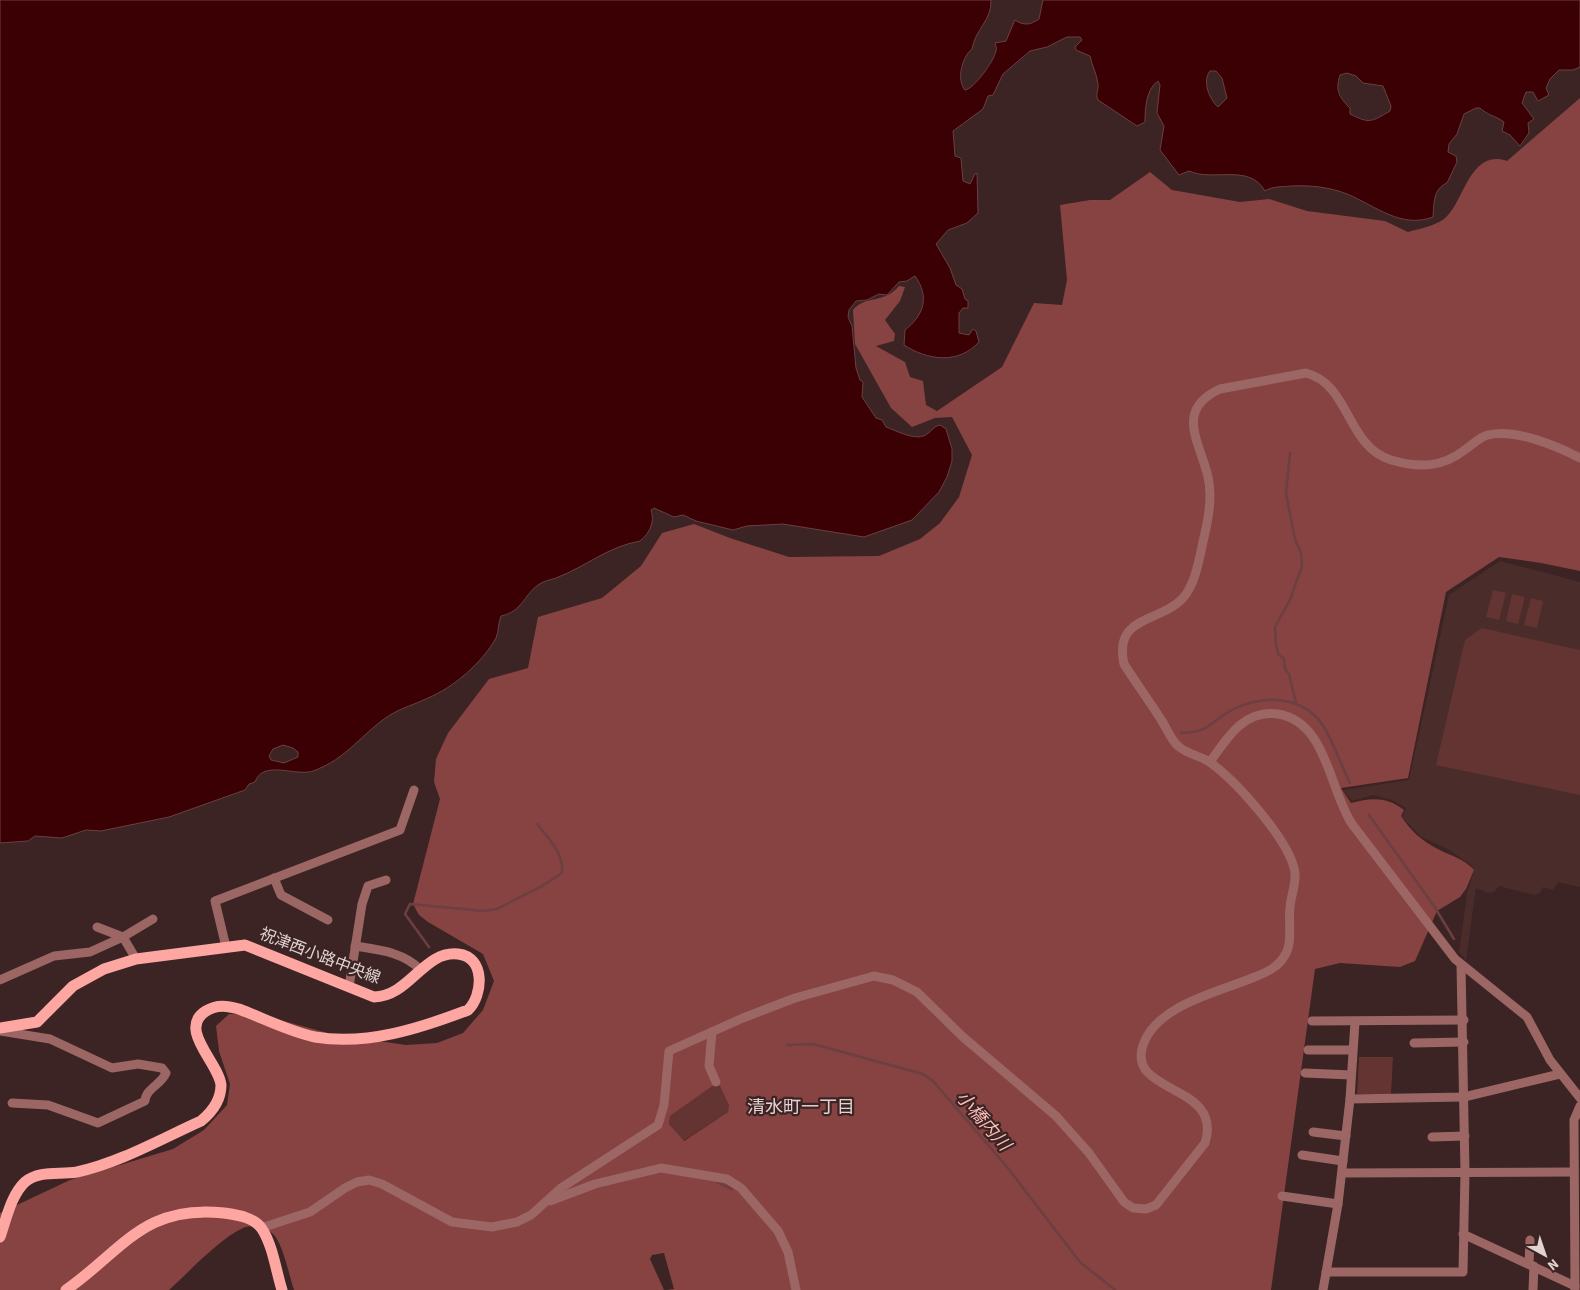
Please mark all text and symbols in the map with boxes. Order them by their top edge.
street label: 祝津西小路中央線 [256,923,384,989]
water label: 小橋内川 [950,1086,1017,1158]
district label: 清水町一丁目 [747,1095,855,1120]
north arrow [1520,1230,1570,1280]
text: N [1543,1254,1563,1275]

